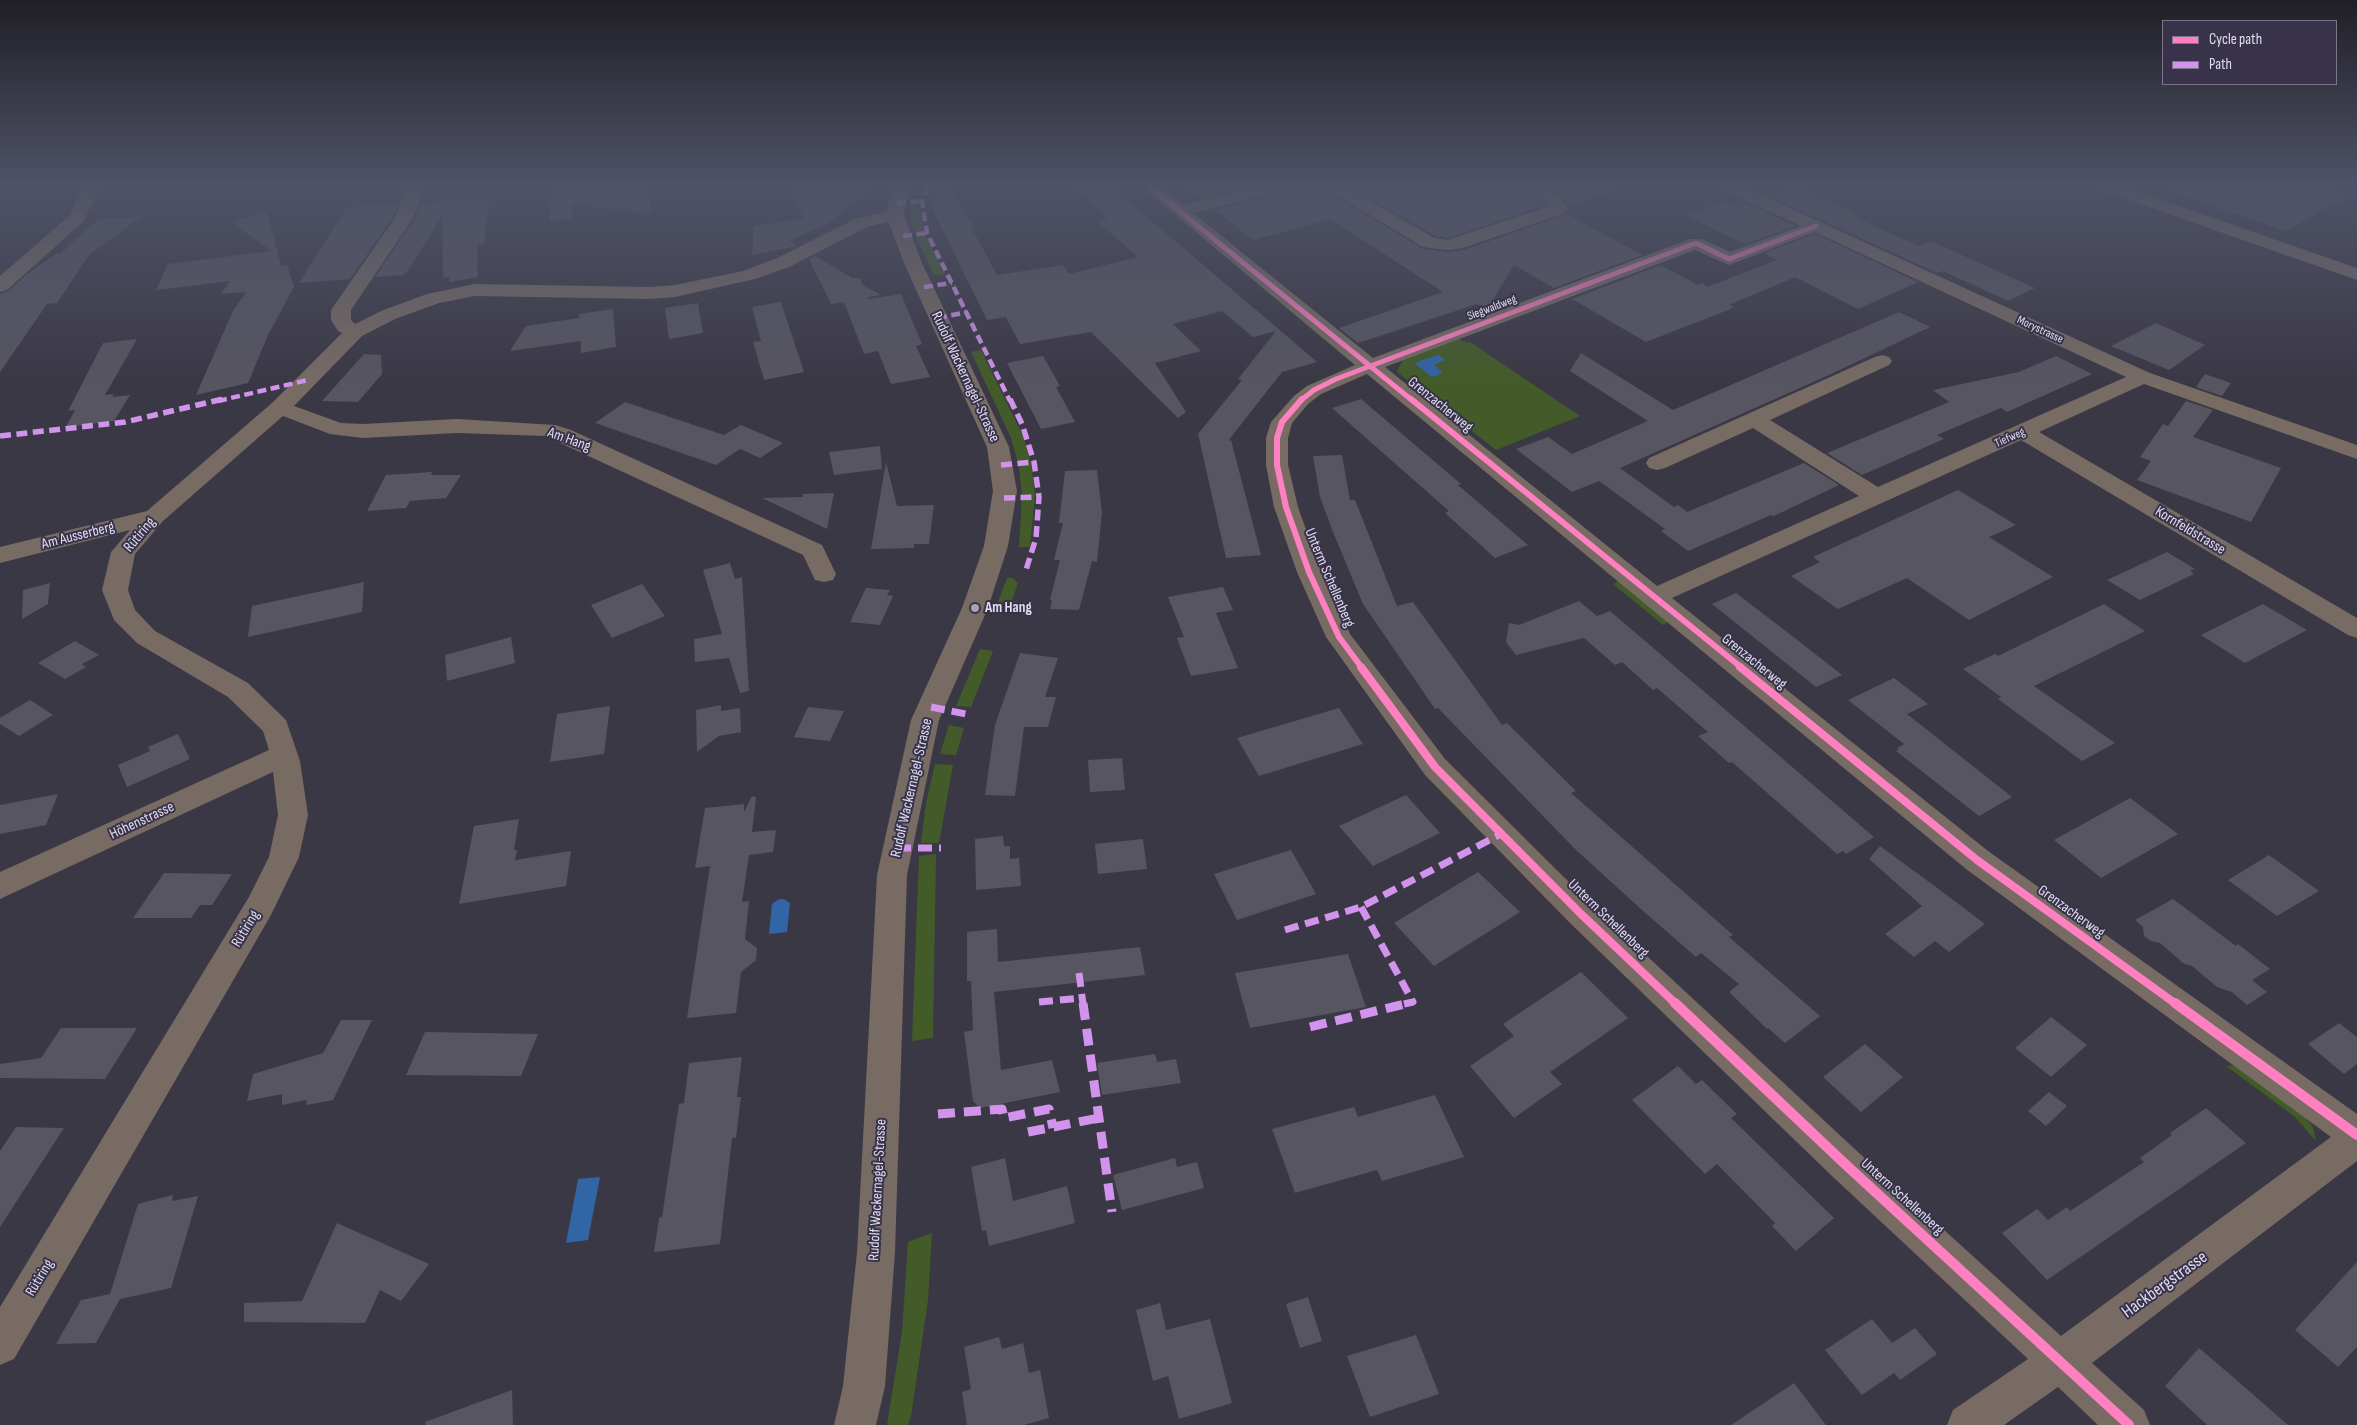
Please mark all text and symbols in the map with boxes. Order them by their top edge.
legend [2162,20,2337,85]
text: Cycle path [2209,30,2262,49]
text: Path [2209,55,2232,74]
street label: Siegwaldweg [1465,292,1519,324]
street label: Rudolf Wackernagel-Strasse [927,309,1003,445]
street label: Morystrasse [2015,313,2065,347]
street label: Grenzacherweg [1404,373,1476,437]
street label: Am Hang [545,424,593,456]
street label: Tiefweg [1993,425,2027,451]
street label: Kornfeldstrasse [2152,503,2228,559]
street label: Rütiring [120,514,160,556]
street label: Am Ausserberg [40,518,116,554]
street label: Unterm Schellenberg [1300,526,1358,630]
place label: Am Hang [985,599,1032,617]
marker: Am Hang [969,602,981,614]
street label: Grenzacherweg [1718,630,1790,694]
street label: Rudolf Wackernagel-Strasse [887,717,937,859]
street label: Höhenstrasse [107,798,177,844]
street label: Unterm Schellenberg [1564,876,1652,962]
street label: Grenzacherweg [2034,882,2108,942]
street label: Rütiring [228,907,264,951]
street label: Rudolf Wackernagel-Strasse [865,1119,891,1261]
street label: Unterm Schellenberg [1857,1155,1947,1239]
street label: Hackbergstrasse [2118,1247,2212,1323]
street label: Rütiring [22,1256,58,1300]

